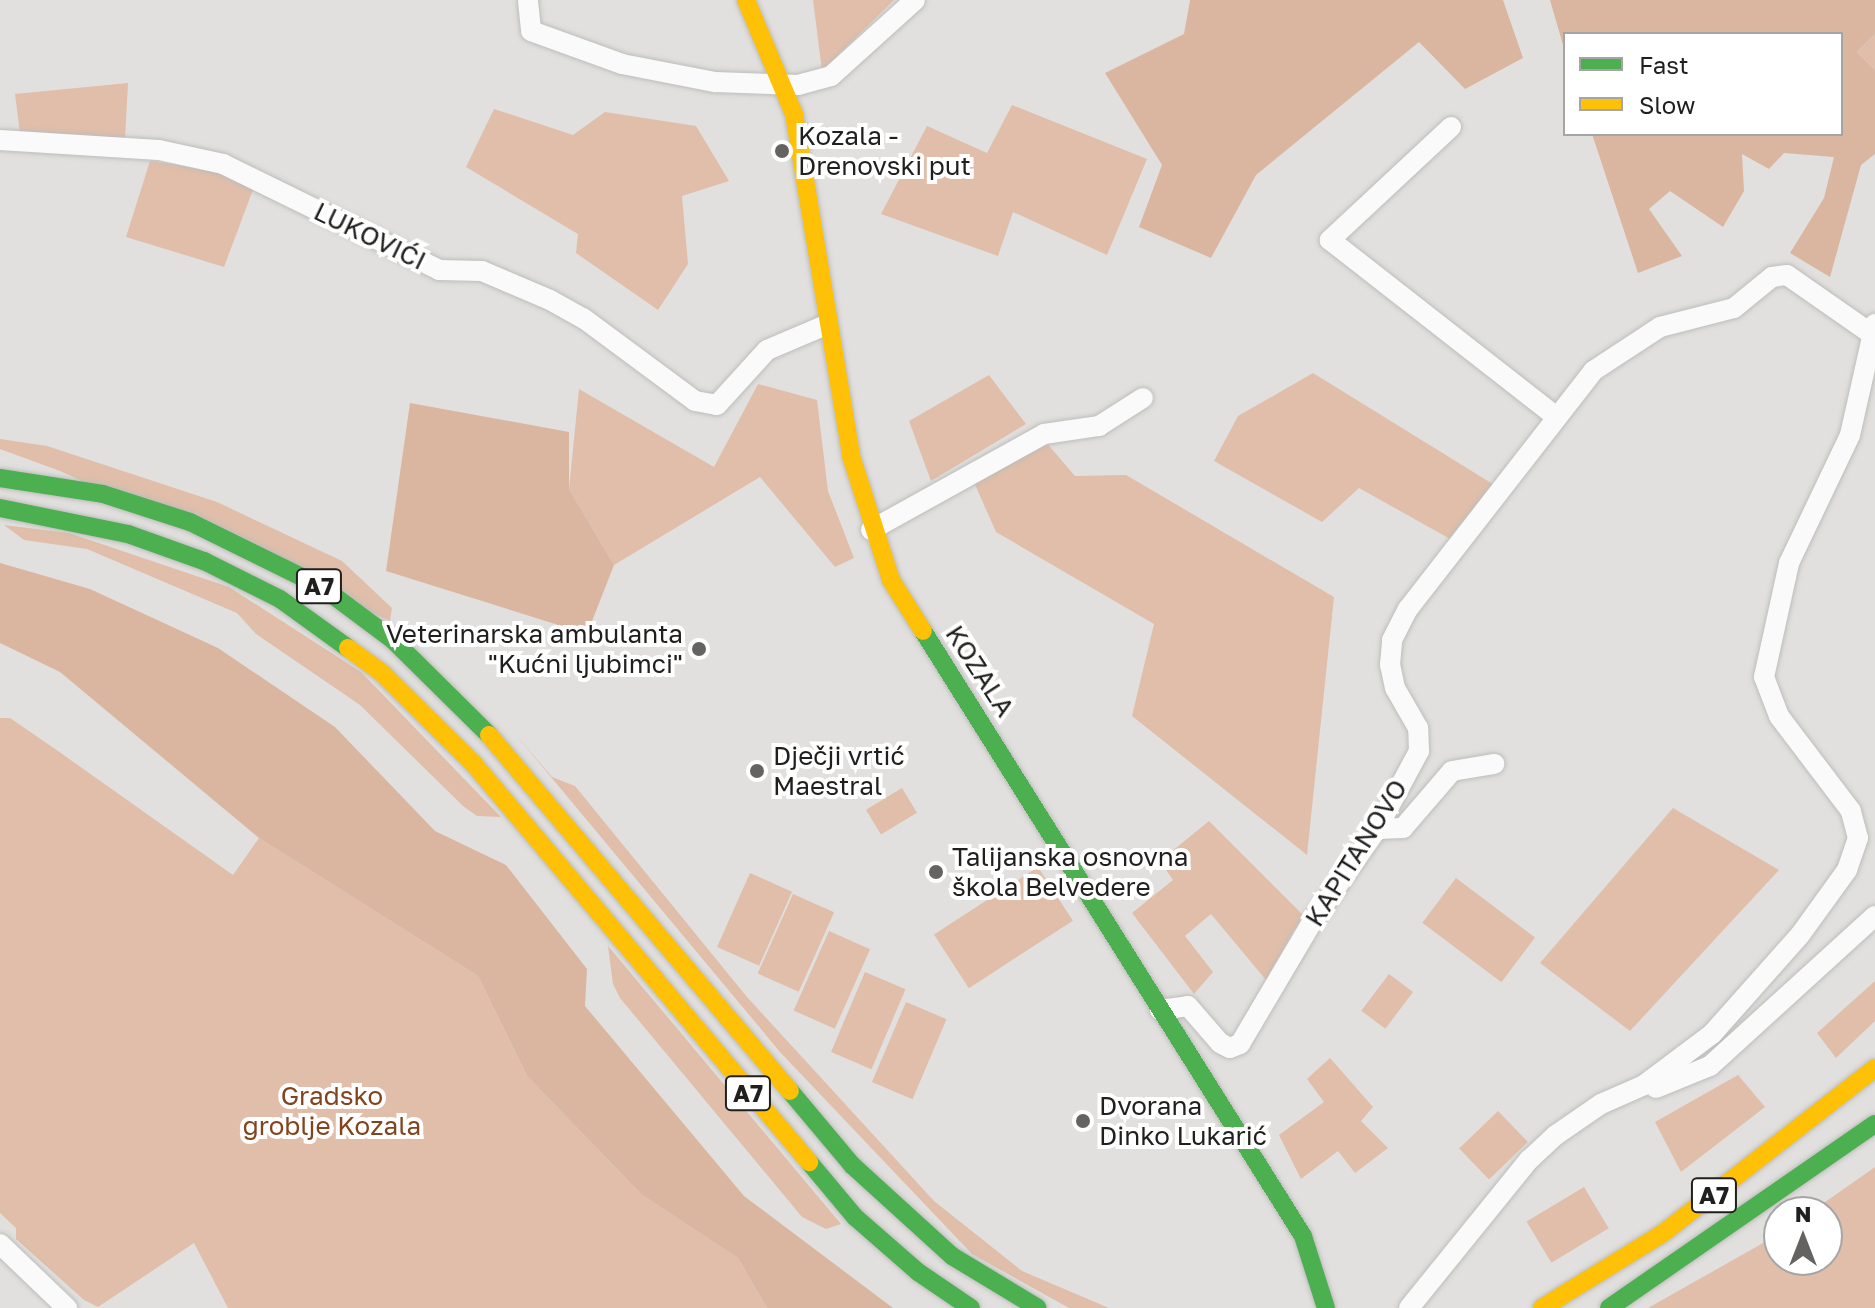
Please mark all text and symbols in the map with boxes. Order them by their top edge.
legend [1563,32,1843,136]
text: Fast [1639,50,1689,79]
text: Slow [1639,90,1695,119]
place label: Kozala - Drenovski put [798,120,971,182]
marker: Kozala - Drenovski put [773,142,791,160]
street label: LUKOVIĆI [309,196,431,276]
road number: A7 [295,566,343,606]
place label: Veterinarska ambulanta "Kućni ljubimci" [386,618,683,680]
street label: KOZALA [939,620,1021,722]
marker: Veterinarska ambulanta "Kućni ljubimci" [690,640,708,658]
place label: Dječji vrtić Maestral [773,740,905,802]
marker: Dječji vrtić Maestral [748,762,766,780]
street label: KAPITANOVO [1298,774,1414,932]
place label: Talijanska osnovna škola Belvedere [952,841,1188,902]
marker: Talijanska osnovna škola Belvedere [927,863,945,881]
road number: A7 [724,1073,772,1113]
park label: Gradsko groblje Kozala [243,1080,421,1142]
place label: Dvorana Dinko Lukarić [1099,1090,1267,1152]
marker: Dvorana Dinko Lukarić [1074,1112,1092,1130]
road number: A7 [1690,1175,1738,1215]
north arrow [1763,1196,1843,1276]
text: N [1795,1200,1811,1227]

